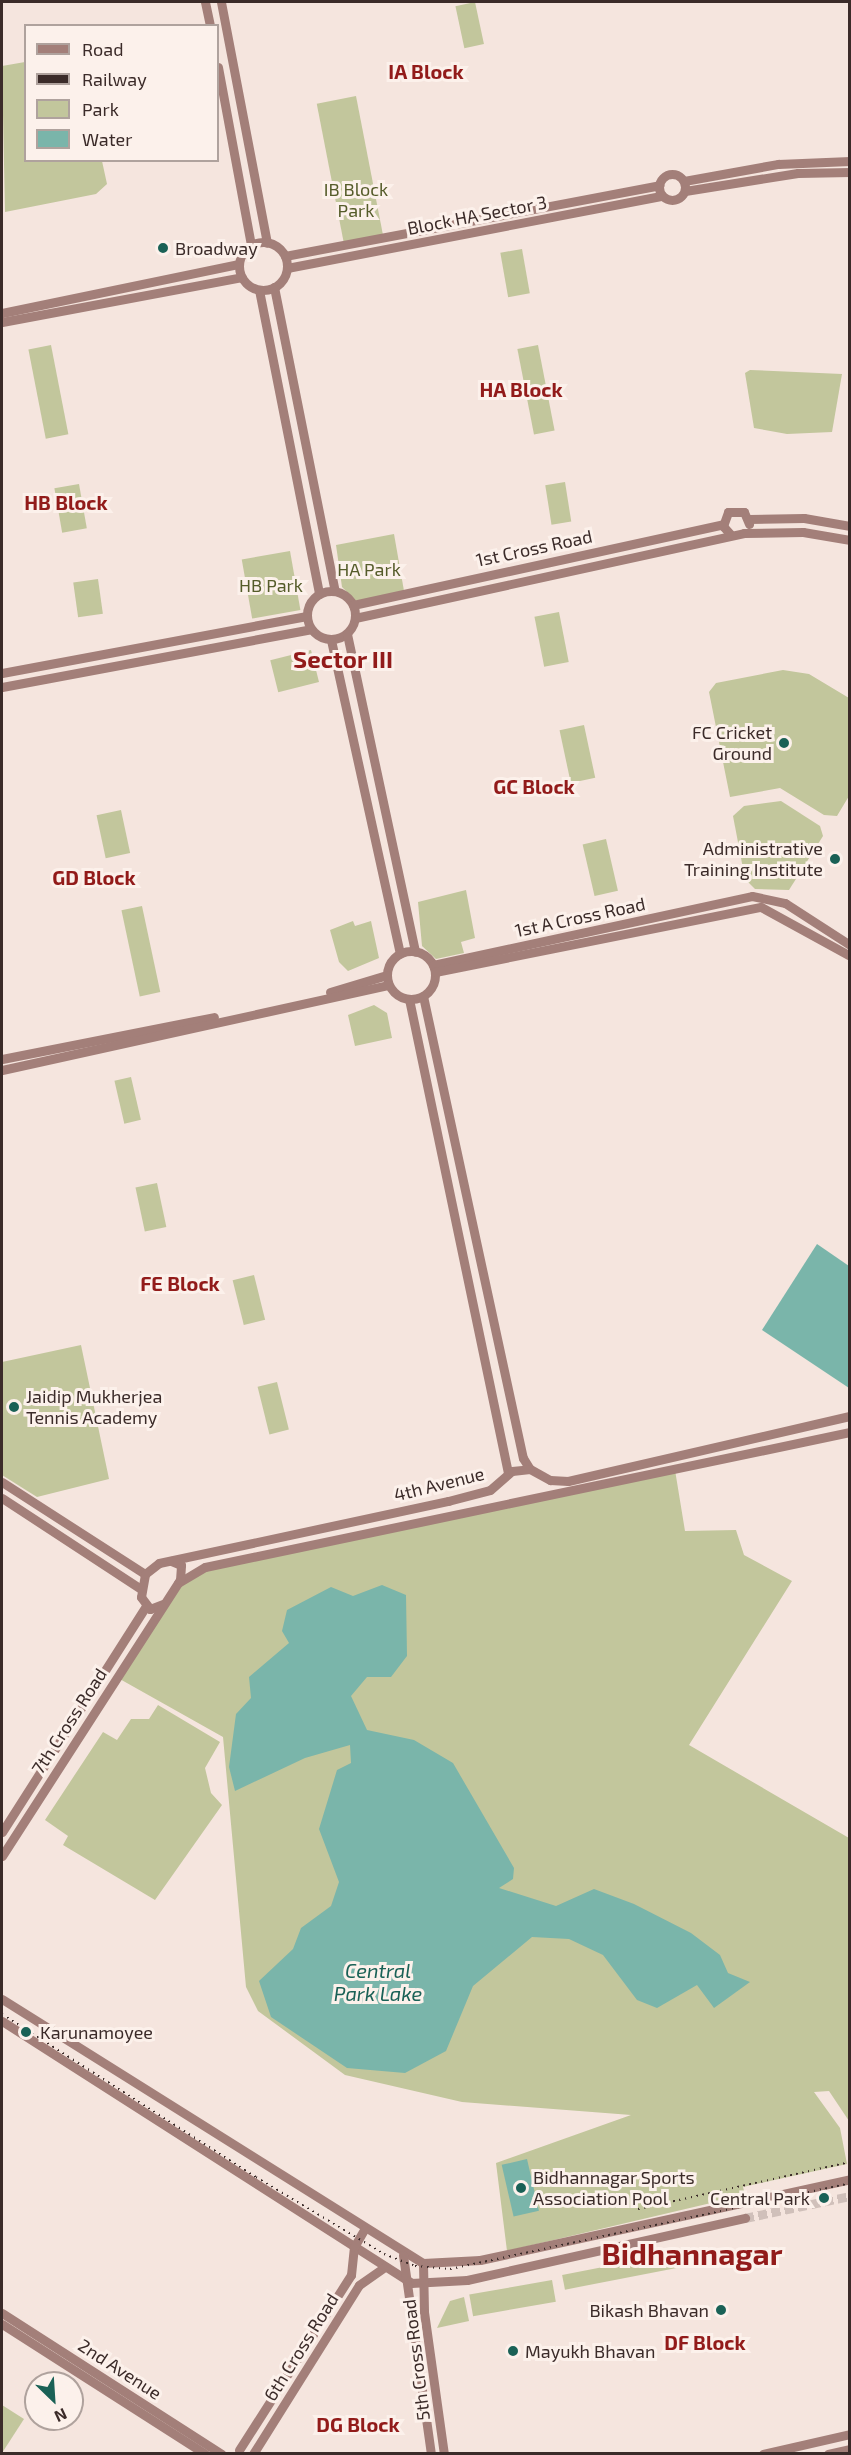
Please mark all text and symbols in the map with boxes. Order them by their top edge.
legend [24,24,219,162]
text: Road [82,38,123,60]
district label: IA Block [388,59,464,83]
text: Railway [82,68,147,90]
text: Park [82,98,119,120]
text: Water [82,128,132,150]
park label: IB Block Park [324,179,388,222]
street label: Block HA Sector 3 [405,191,549,239]
place label: Broadway [175,237,258,259]
marker: Broadway [156,241,170,255]
district label: HA Block [479,377,563,401]
district label: HB Block [24,490,108,514]
street label: 1st Cross Road [474,525,594,571]
park label: HA Park [337,558,401,580]
park label: HB Park [239,574,303,596]
district label: Sector III [293,645,393,673]
place label: FC Cricket Ground [692,722,772,764]
marker: FC Cricket Ground [777,736,791,750]
district label: GC Block [493,774,575,798]
place label: Administrative Training Institute [684,838,823,880]
marker: Administrative Training Institute [828,852,842,866]
district label: GD Block [52,865,136,889]
street label: 1st A Cross Road [512,893,648,941]
district label: FE Block [140,1271,220,1295]
place label: Jaidip Mukherjea Tennis Academy [26,1386,162,1428]
marker: Jaidip Mukherjea Tennis Academy [7,1400,21,1414]
street label: 4th Avenue [391,1462,487,1506]
street label: 7th Cross Road [27,1664,111,1778]
water label: Central Park Lake [334,1958,422,2005]
place label: Karunamoyee [40,2021,153,2043]
marker: Karunamoyee [17,2023,35,2041]
place label: Bidhannagar Sports Association Pool [533,2167,695,2210]
marker: Bidhannagar Sports Association Pool [514,2181,528,2195]
place label: Central Park [709,2187,810,2209]
marker: Central Park [815,2189,833,2207]
district label: Bidhannagar [602,2235,782,2271]
street label: 6th Cross Road [259,2289,343,2405]
street label: 5th Cross Road [398,2298,434,2422]
place label: Bikash Bhavan [589,2299,709,2321]
marker: Bikash Bhavan [714,2303,728,2317]
district label: DF Block [664,2330,746,2354]
street label: 2nd Avenue [74,2334,166,2404]
place label: Mayukh Bhavan [525,2340,655,2362]
marker: Mayukh Bhavan [506,2344,520,2358]
north arrow [24,2371,84,2431]
text: N [52,2405,70,2427]
district label: DG Block [316,2412,400,2436]

